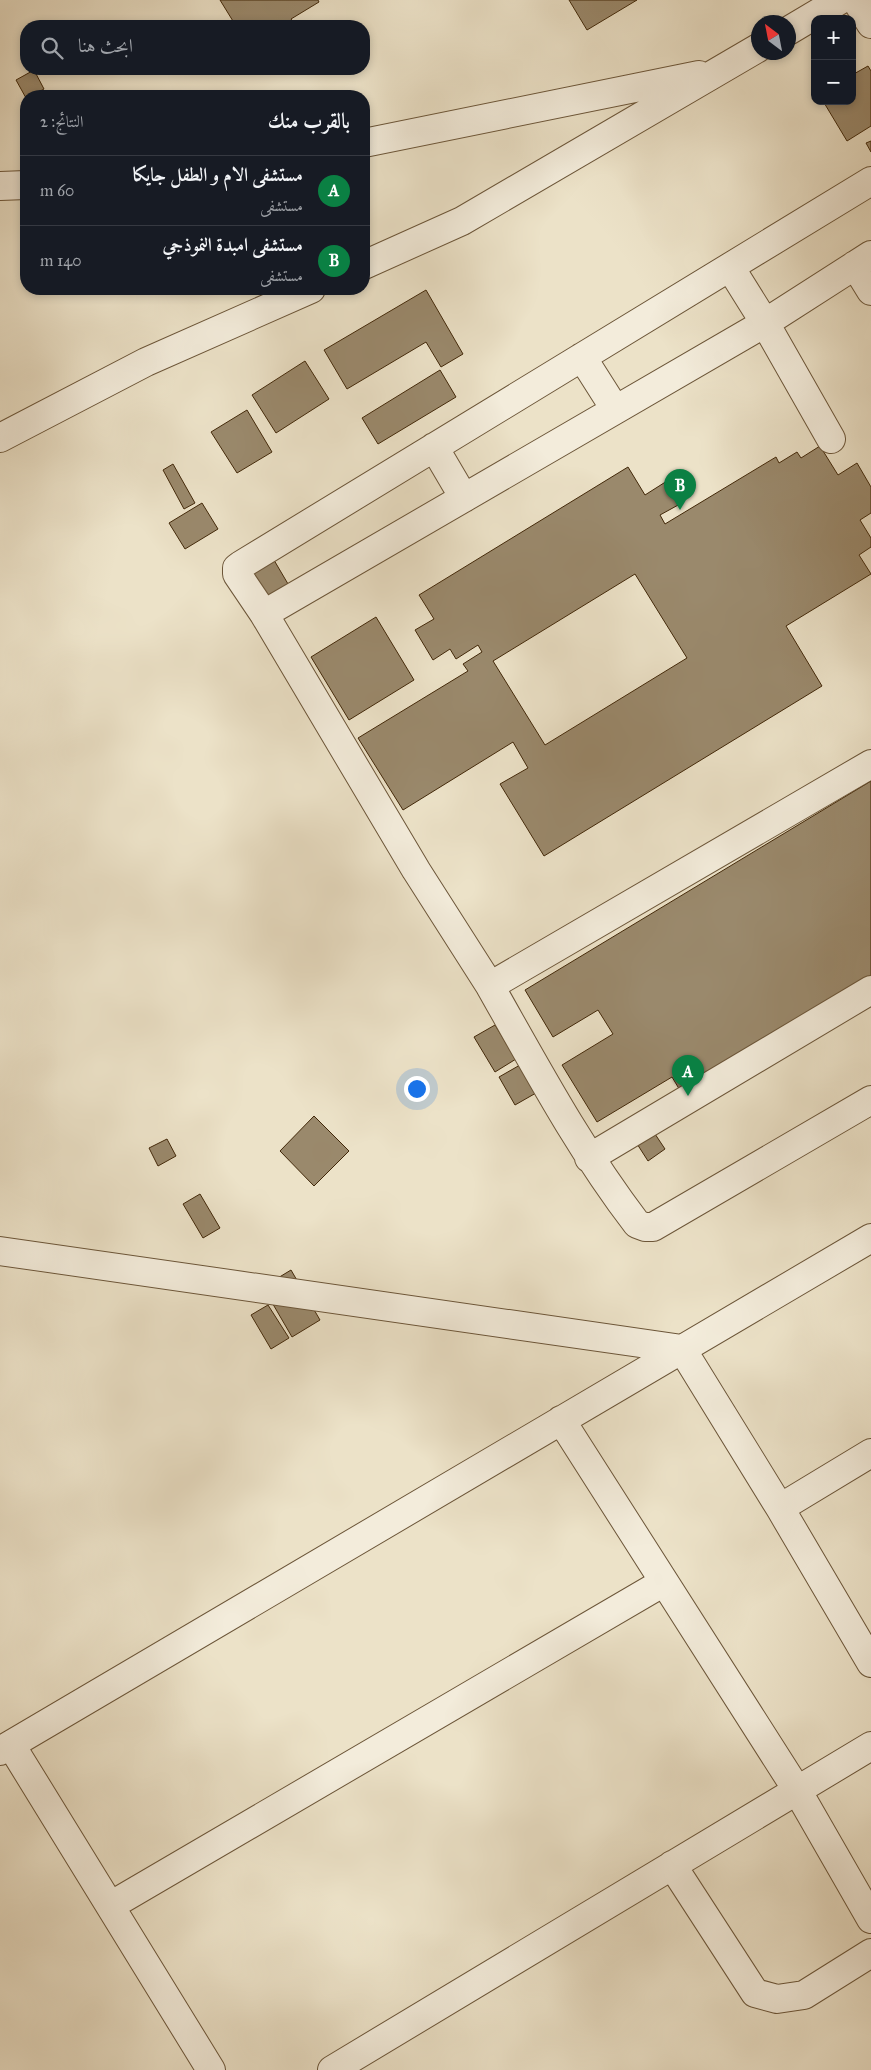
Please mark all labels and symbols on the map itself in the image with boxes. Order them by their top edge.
north arrow [751,15,796,60]
pin: B [664,469,696,510]
pin: A [672,1055,704,1096]
your location [404,1076,430,1102]

